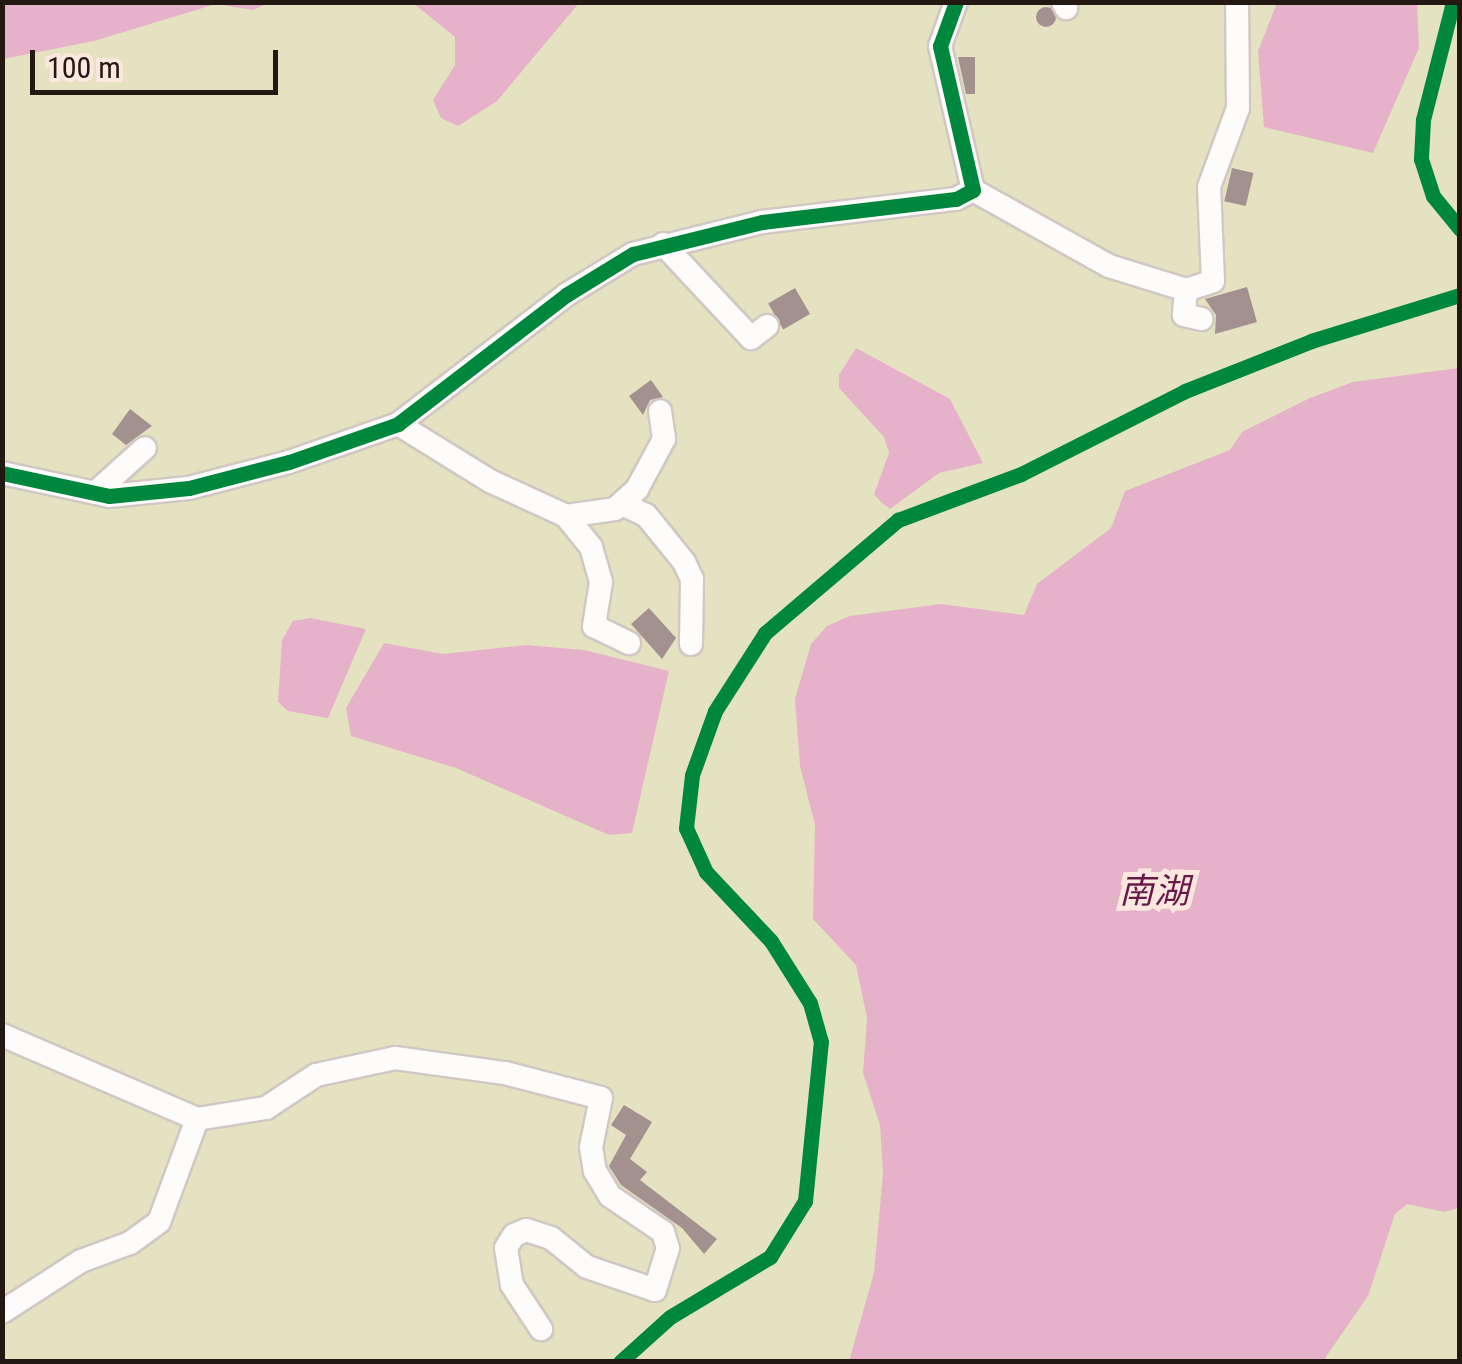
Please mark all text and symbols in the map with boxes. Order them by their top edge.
scale bar [35,30,282,92]
text: 100 m [47,50,121,85]
water label: 南湖 [1119,871,1189,913]

